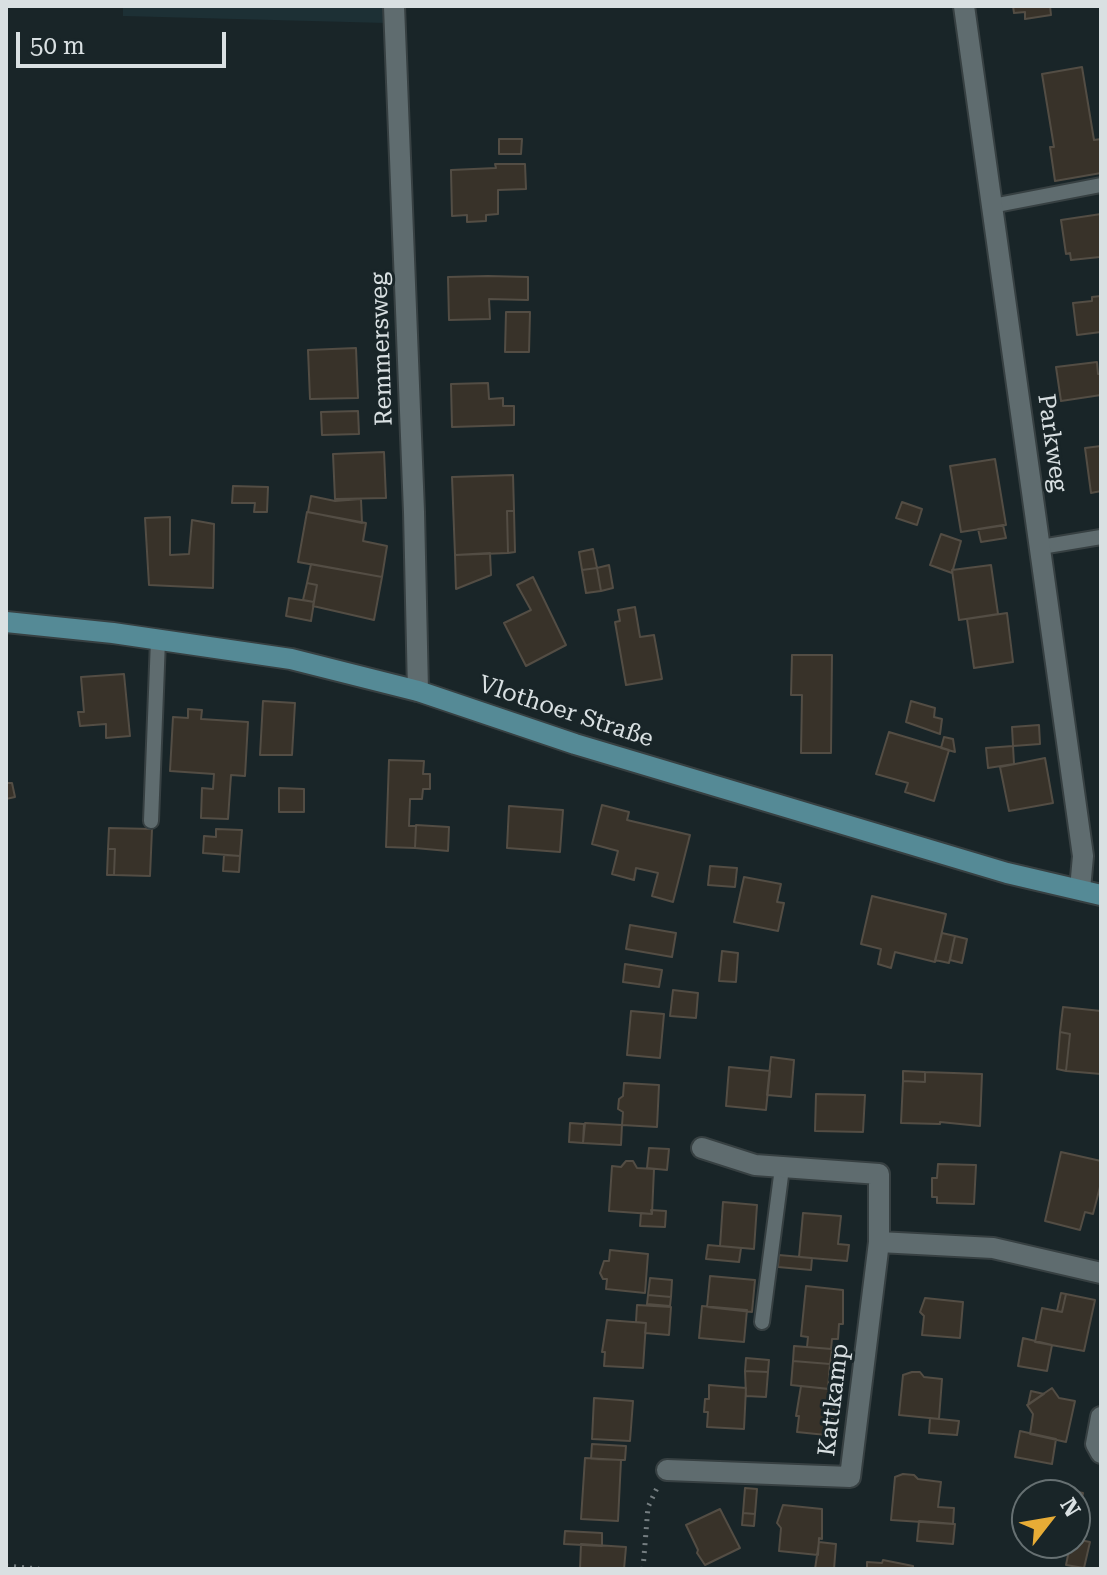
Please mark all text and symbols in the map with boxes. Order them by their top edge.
scale bar [20,16,230,66]
text: 50 m [30,32,85,60]
street label: Remmersweg [365,272,399,426]
street label: Parkweg [1031,392,1073,494]
street label: Vlothoer Straße [475,670,657,754]
street label: Kattkamp [813,1342,855,1458]
north arrow [1011,1479,1091,1559]
text: N [1055,1494,1085,1521]

